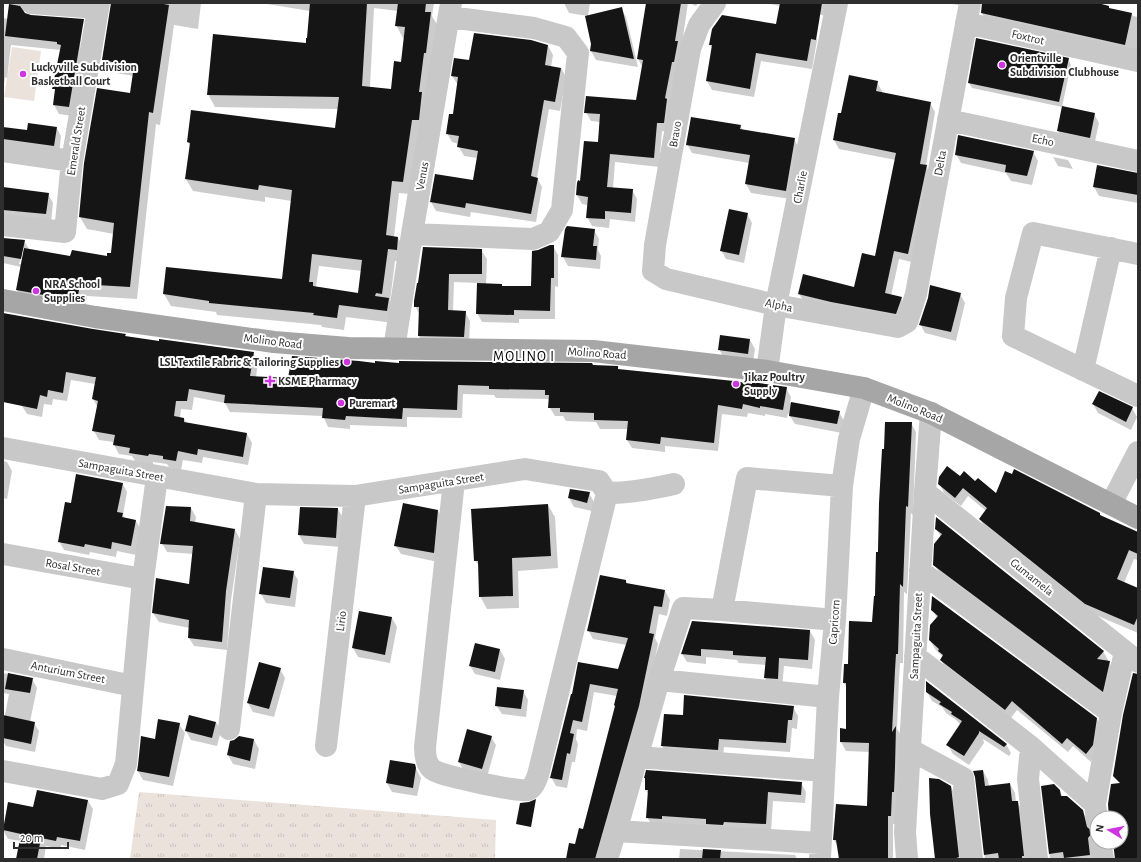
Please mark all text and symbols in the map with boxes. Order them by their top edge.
street label: Foxtrot [1011,27,1046,47]
place label: Orientville Subdivision Clubhouse [1010,52,1119,78]
marker: Orientville Subdivision Clubhouse [997,60,1007,70]
place label: Luckyville Subdivision Basketball Court [31,61,137,87]
marker: Luckyville Subdivision Basketball Court [18,69,28,79]
street label: Emerald Street [65,106,87,176]
street label: Bravo [667,120,683,148]
street label: Echo [1031,132,1055,148]
street label: Delta [932,149,948,177]
street label: Venus [414,161,430,191]
street label: Charlie [791,170,809,204]
place label: NRA School Supplies [44,278,100,304]
marker: NRA School Supplies [31,286,41,296]
street label: Alpha [764,296,794,314]
street label: Molino Road [243,331,303,351]
street label: Molino Road [567,345,627,361]
district label: MOLINO I [493,350,555,364]
place label: LSL Textile Fabric & Tailoring Supplies [159,356,339,368]
marker: LSL Textile Fabric & Tailoring Supplies [342,357,352,367]
place label: Jikaz Poultry Supply [744,371,805,398]
place label: KSME Pharmacy [278,375,357,388]
marker: KSME Pharmacy [265,376,275,386]
marker: Jikaz Poultry Supply [731,379,741,389]
street label: Molino Road [885,391,945,425]
place label: Puremart [349,397,395,409]
marker: Puremart [336,398,346,408]
street label: Sampaguita Street [77,457,165,483]
street label: Sampaguita Street [397,470,485,496]
street label: Rosal Street [45,556,101,578]
street label: Gumamela [1008,556,1056,598]
street label: Sampaguita Street [908,592,924,680]
street label: Capricorn [826,599,842,645]
street label: Lirio [334,610,348,632]
street label: Anturium Street [30,659,106,685]
north arrow [1089,810,1129,850]
scale bar [14,824,68,850]
text: N [1094,824,1106,833]
text: 20 m [20,832,43,844]

